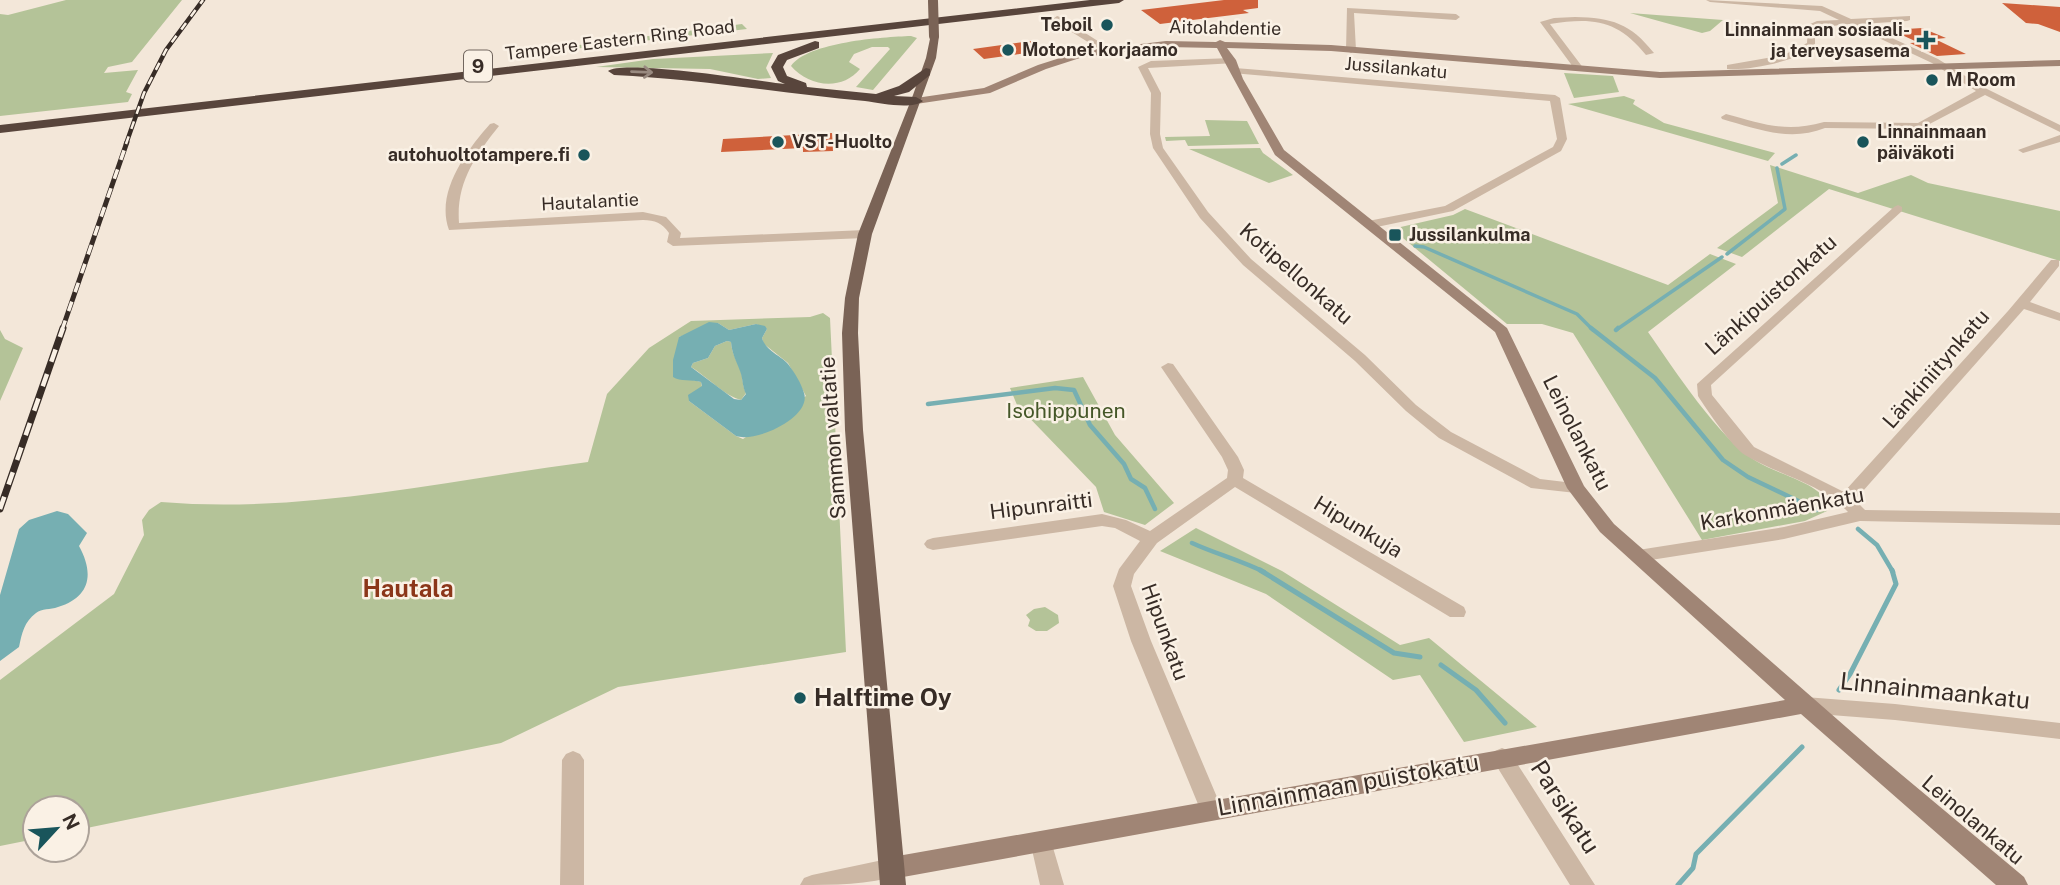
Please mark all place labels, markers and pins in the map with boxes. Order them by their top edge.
place label: Teboil [1041,14,1093,35]
marker: Teboil [1099,17,1115,33]
place label: Linnainmaan sosiaali- ja terveysasema [1724,19,1910,61]
marker: Linnainmaan sosiaali- ja terveysasema [1916,30,1936,50]
place label: Motonet korjaamo [1022,39,1178,60]
marker: Motonet korjaamo [1000,42,1016,58]
place label: M Room [1946,69,2016,90]
marker: M Room [1924,72,1940,88]
place label: Linnainmaan päiväkoti [1877,121,1986,163]
place label: VST-Huolto [792,131,892,152]
marker: VST-Huolto [770,134,786,150]
marker: Linnainmaan päiväkoti [1855,134,1871,150]
place label: autohuoltotampere.fi [388,144,570,165]
marker: autohuoltotampere.fi [576,147,592,163]
place label: Jussilankulma [1409,224,1531,245]
marker: Jussilankulma [1387,227,1403,243]
place label: Halftime Oy [814,683,952,711]
marker: Halftime Oy [792,690,808,706]

